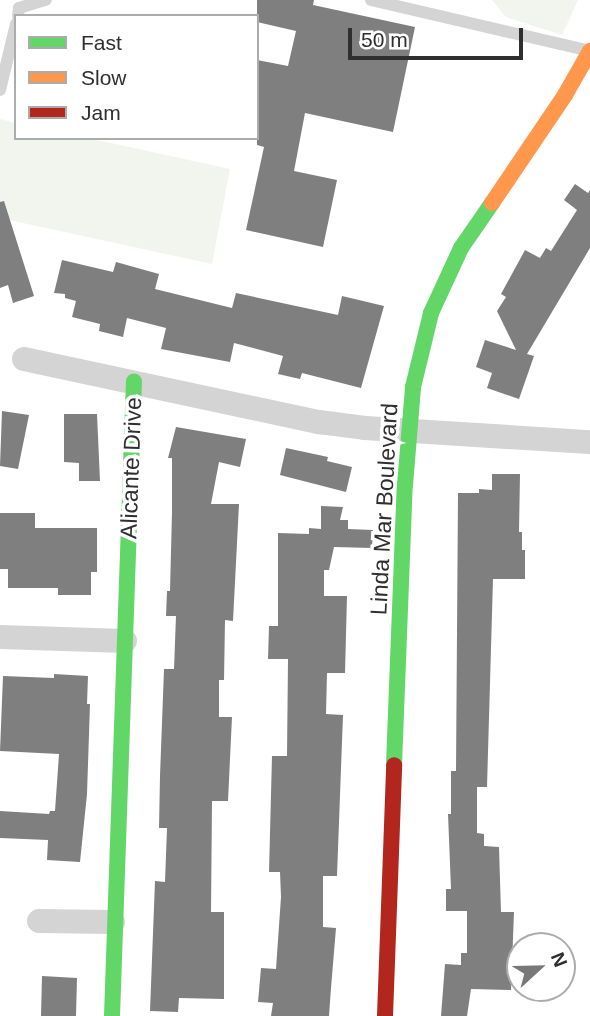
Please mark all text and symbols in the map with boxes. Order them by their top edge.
legend [14,14,259,140]
scale bar [352,14,527,58]
text: 50 m [361,28,408,51]
text: Fast [81,31,122,54]
text: Slow [81,66,127,89]
text: Jam [81,101,121,124]
street label: Alicante Drive [115,397,147,539]
street label: Linda Mar Boulevard [365,402,403,616]
north arrow [506,932,576,1002]
text: N [547,949,571,970]

